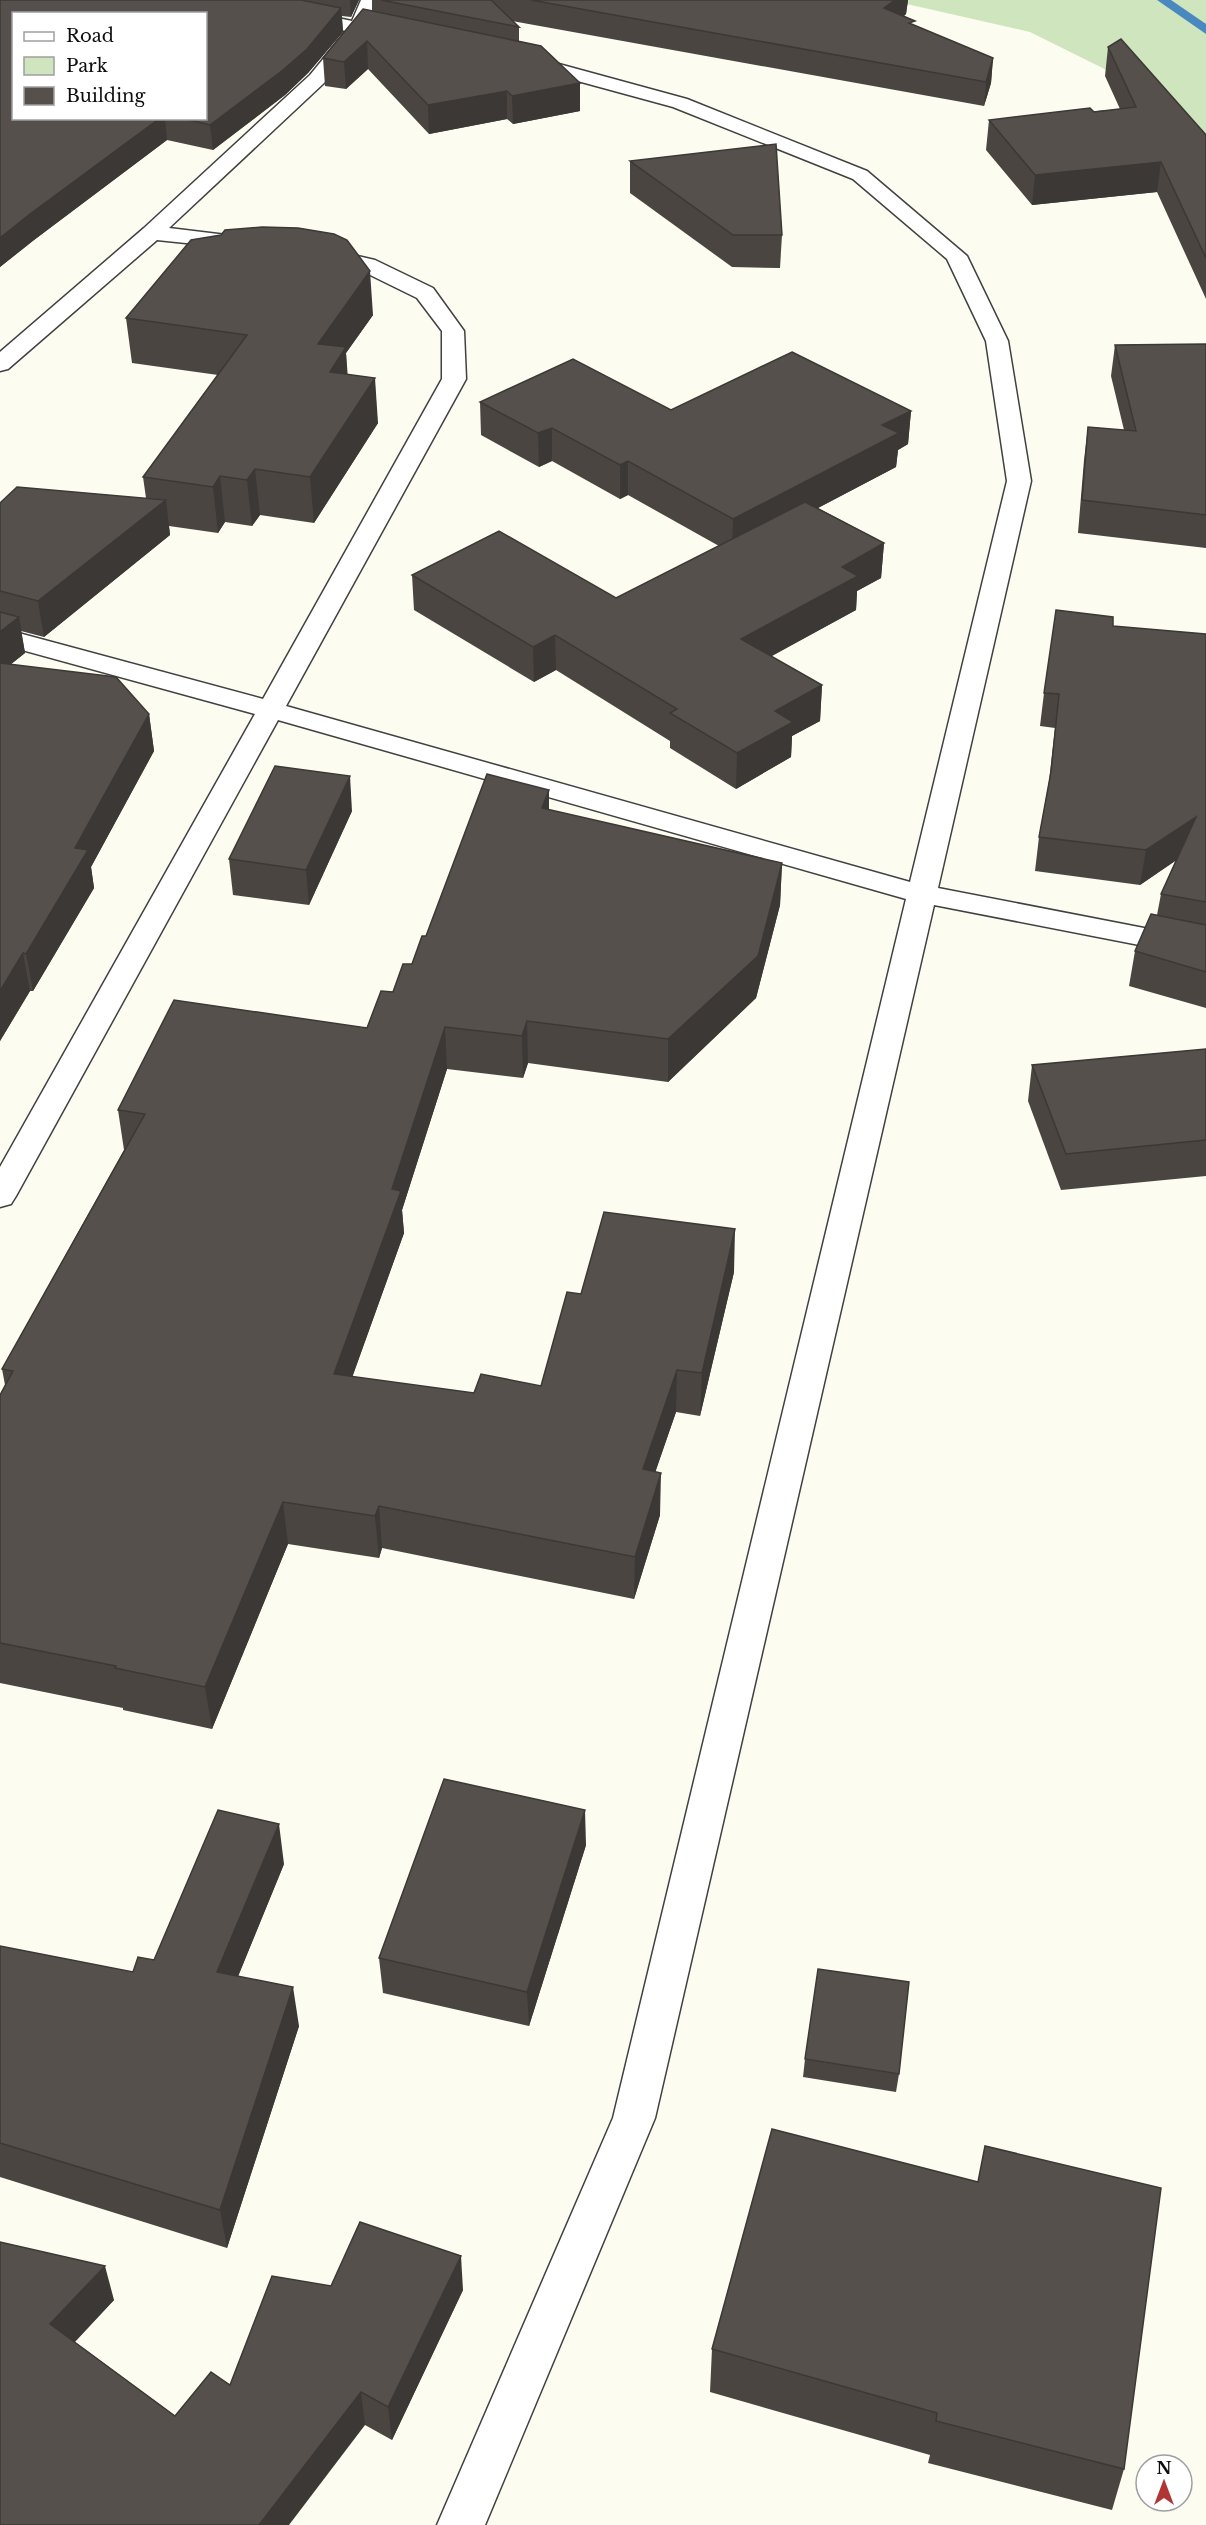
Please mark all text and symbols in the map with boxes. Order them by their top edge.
legend [12,12,207,120]
text: Road [66,25,114,47]
text: Park [66,55,108,77]
text: Building [66,85,145,107]
north arrow [1134,2453,1194,2513]
text: N [1156,2458,1172,2478]

